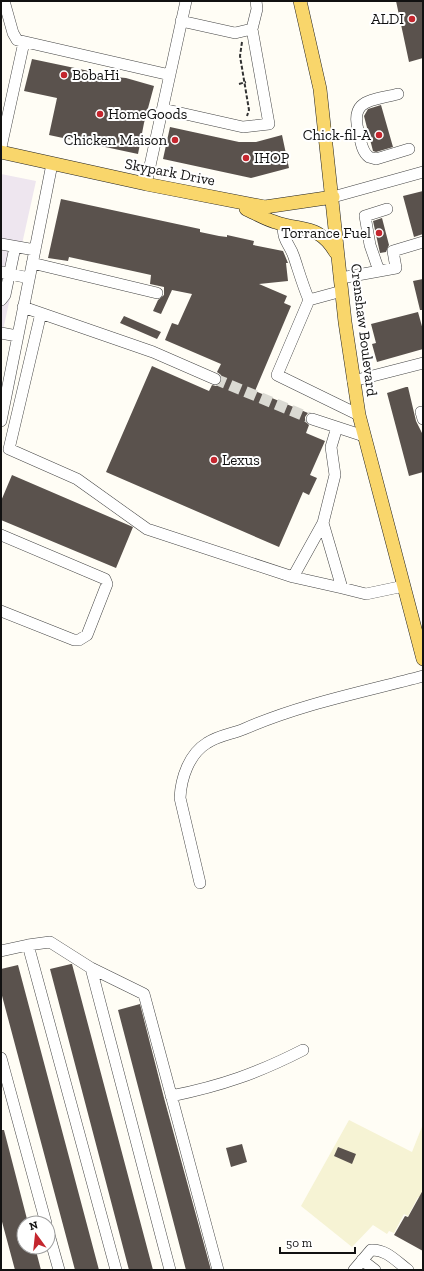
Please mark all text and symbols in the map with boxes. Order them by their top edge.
place label: ALDI [371,10,404,28]
marker: ALDI [407,14,417,24]
place label: BobaHi [72,66,120,84]
marker: BobaHi [59,70,69,80]
place label: HomeGoods [108,105,187,123]
marker: HomeGoods [95,109,105,119]
place label: Chick-fil-A [303,126,371,144]
marker: Chick-fil-A [374,130,384,140]
place label: Chicken Maison [64,131,167,149]
marker: Chicken Maison [170,135,180,145]
place label: IHOP [254,149,290,167]
marker: IHOP [241,153,251,163]
street label: Skypark Drive [123,154,217,190]
place label: Torrance Fuel [281,224,371,242]
marker: Torrance Fuel [374,228,384,238]
street label: Crenshaw Boulevard [347,263,381,398]
place label: Lexus [222,451,260,469]
marker: Lexus [209,455,219,465]
north arrow [16,1215,56,1255]
text: N [28,1218,40,1233]
scale bar [280,1229,355,1255]
text: 50 m [286,1236,313,1250]

